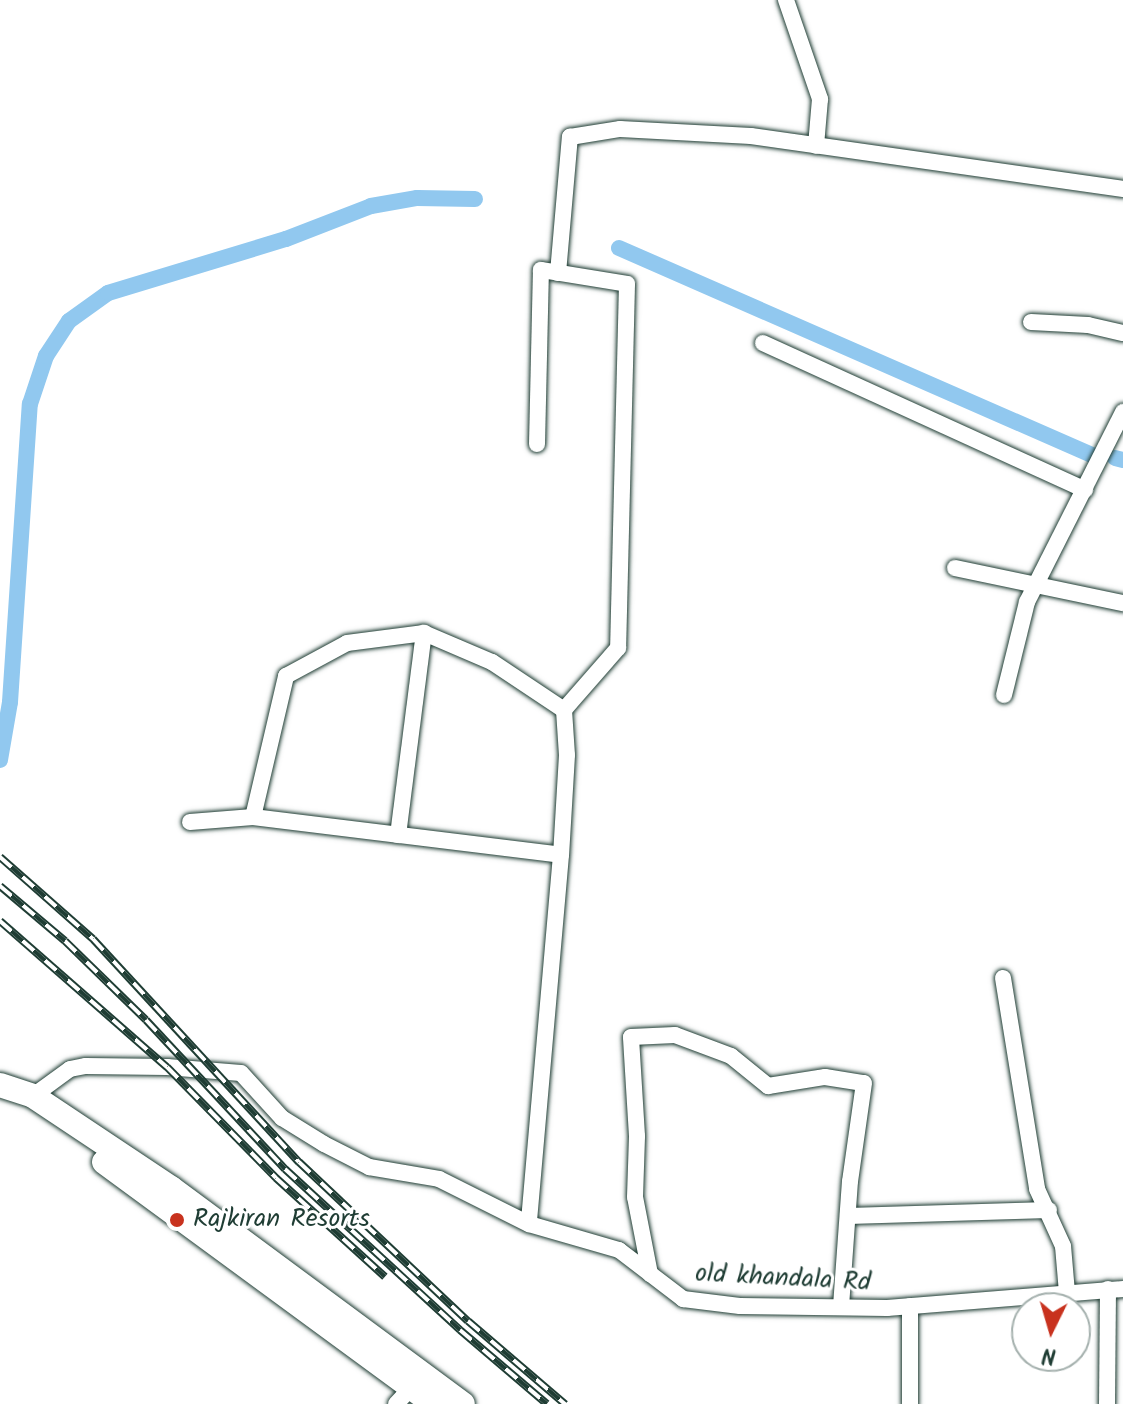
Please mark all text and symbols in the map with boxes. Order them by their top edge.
place label: Rajkiran Resorts [193,1204,370,1236]
marker: Rajkiran Resorts [168,1211,186,1229]
street label: old khandala Rd [694,1259,872,1299]
north arrow [1011,1292,1091,1372]
text: N [1041,1336,1057,1372]

